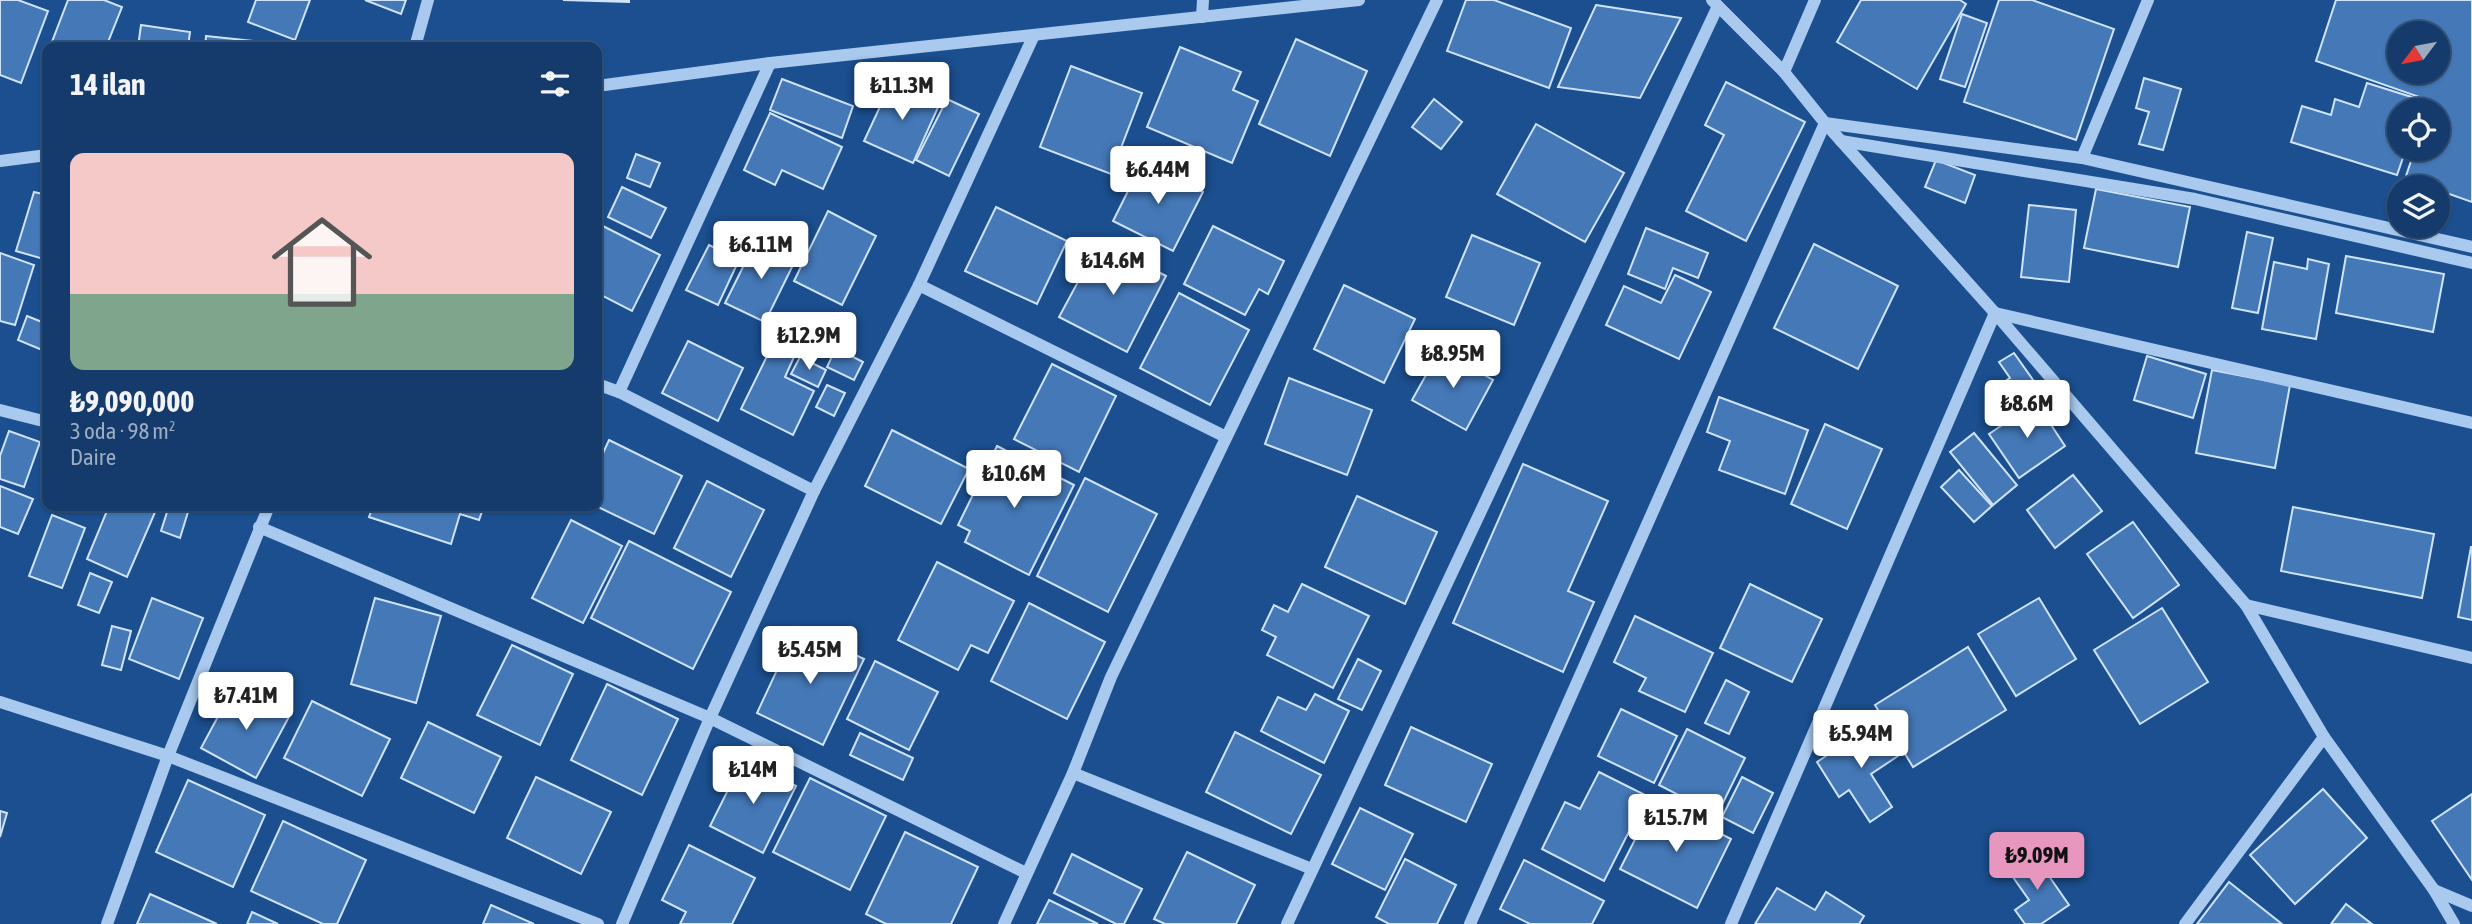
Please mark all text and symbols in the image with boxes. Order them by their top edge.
north arrow [2387,21,2450,84]
map controls [2387,21,2450,238]
pin: ₺11.3M [845,62,959,122]
icon: filters [536,65,574,103]
text: 14 ilan [70,67,146,101]
text: ₺11.3M [870,72,934,98]
button: locate [2387,98,2450,161]
pin: ₺6.44M [1101,146,1215,206]
text: ₺6.44M [1126,156,1190,182]
button: layers [2387,175,2450,238]
icon: home [259,199,385,325]
pin: ₺6.11M [704,222,818,281]
text: ₺6.11M [729,231,793,257]
pin: ₺14.6M [1056,238,1170,297]
text: ₺14.6M [1081,247,1145,273]
pin: ₺12.9M [752,312,866,372]
text: ₺12.9M [777,322,841,348]
pin: ₺8.95M [1396,330,1510,390]
text: ₺8.95M [1421,340,1485,366]
pin: ₺8.6M [1978,380,2076,440]
text: ₺9,090,000 [70,384,194,418]
text: ₺8.6M [2001,390,2053,416]
text: 3 oda · 98 m² [70,418,175,444]
text: Daire [70,444,116,470]
pin: ₺10.6M [957,450,1071,510]
text: ₺10.6M [982,460,1046,486]
pin: ₺5.45M [753,626,867,686]
text: ₺5.45M [778,636,842,662]
pin: ₺7.41M [189,672,303,732]
text: ₺7.41M [214,682,278,708]
pin: ₺5.94M [1804,710,1918,770]
text: ₺5.94M [1829,720,1893,746]
pin: ₺14M [712,746,794,806]
text: ₺14M [729,756,777,782]
pin: ₺15.7M [1619,794,1733,854]
text: ₺15.7M [1644,804,1708,830]
pin: ₺9.09M [1980,832,2094,892]
text: ₺9.09M [2005,842,2069,868]

